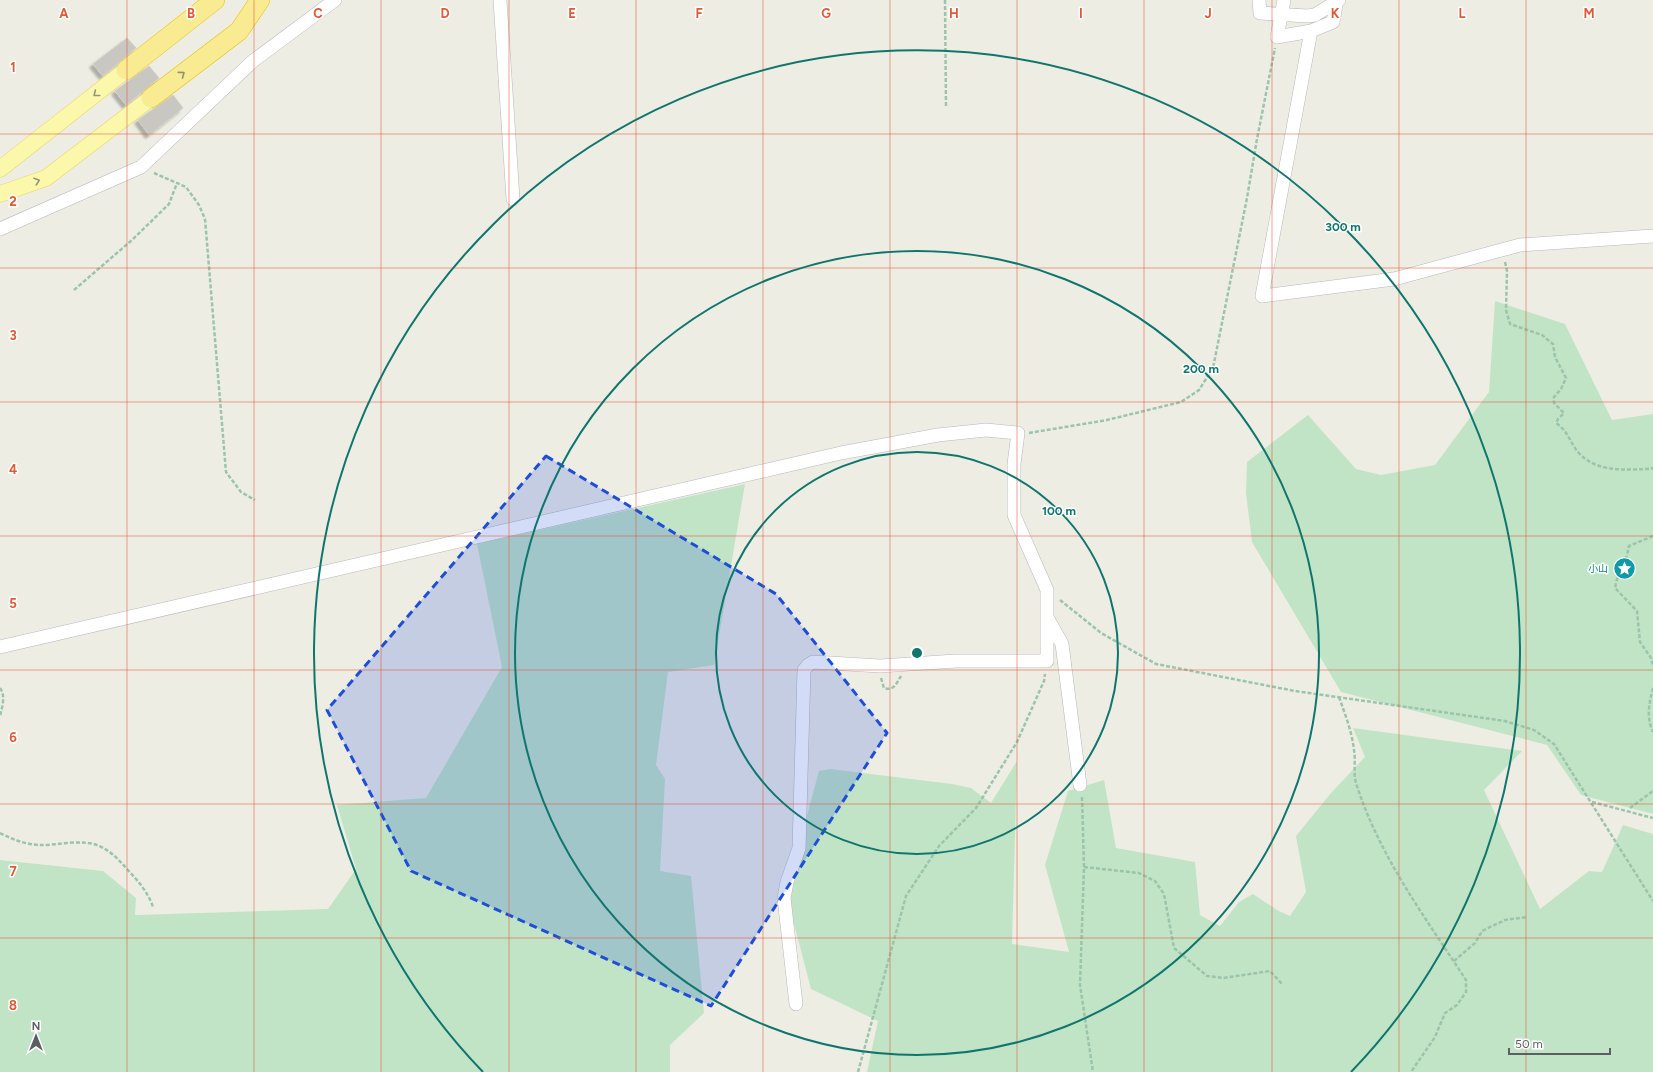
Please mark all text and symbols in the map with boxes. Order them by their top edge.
text: A [59,6,69,21]
text: B [187,6,195,21]
text: C [313,6,323,21]
text: D [440,6,450,21]
text: E [568,6,576,21]
text: F [695,6,703,21]
text: G [821,6,831,21]
text: H [949,6,959,21]
text: I [1079,6,1083,21]
text: J [1204,6,1212,21]
text: K [1331,6,1340,21]
text: L [1459,6,1466,21]
text: M [1583,6,1595,21]
text: 1 [10,60,16,75]
one-way arrow [178,72,185,79]
one-way arrow [93,89,100,96]
one-way arrow [33,178,40,186]
text: 2 [9,194,17,209]
text: 300 m [1325,220,1361,234]
text: 3 [9,328,17,343]
text: 200 m [1183,362,1219,376]
text: 4 [9,462,17,477]
text: 100 m [1042,504,1076,518]
place icon: 小山 [1611,555,1637,581]
place label: 小山 [1588,562,1608,575]
text: 5 [9,596,17,611]
centre of rings [910,646,924,660]
text: 6 [9,730,17,745]
text: 7 [9,864,17,879]
text: 8 [9,998,17,1013]
north arrow [16,1016,56,1056]
text: N [32,1020,40,1033]
scale bar [1509,1030,1610,1056]
text: 50 m [1515,1037,1543,1051]

